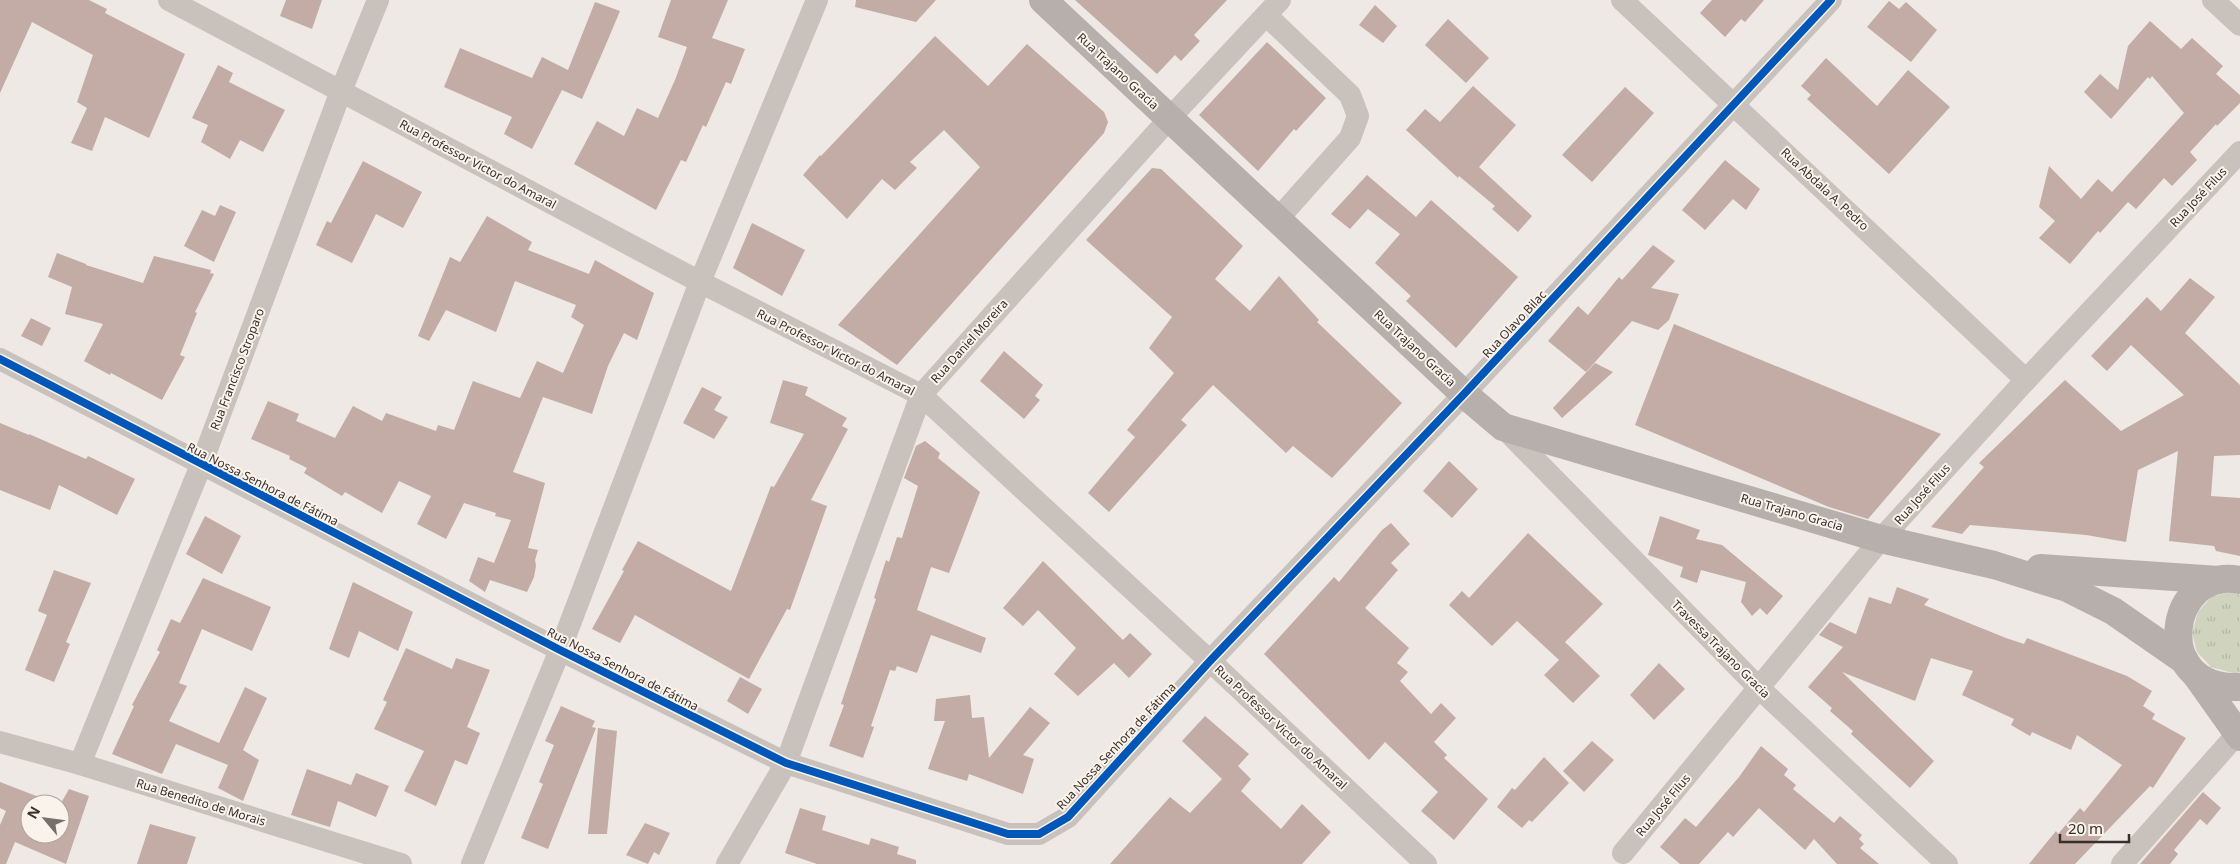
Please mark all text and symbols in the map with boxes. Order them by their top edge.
street label: Rua Trajano Gracia [1074,29,1162,113]
street label: Rua Professor Victor do Amaral [397,115,559,213]
street label: Rua Abdala A. Pedro [1777,144,1873,234]
street label: Rua José Filus [2166,163,2230,231]
street label: Rua Olavo Bilac [1478,286,1550,362]
street label: Rua Daniel Moreira [927,295,1011,387]
street label: Rua Francisco Stroparo [206,305,268,433]
street label: Rua Professor Victor do Amaral [754,305,918,399]
street label: Rua Trajano Gracia [1371,306,1459,390]
street label: Rua Nossa Senhora de Fátima [184,438,342,530]
street label: Rua José Filus [1890,460,1954,528]
street label: Rua Trajano Gracia [1739,489,1845,535]
street label: Travessa Trajano Gracia [1668,596,1774,702]
street label: Rua Nossa Senhora de Fátima [544,623,702,715]
street label: Rua Professor Victor do Amaral [1211,661,1351,793]
street label: Rua Nossa Senhora de Fátima [1052,679,1180,813]
street label: Rua José Filus [1632,770,1694,840]
street label: Rua Benedito de Morais [134,774,268,830]
north arrow [20,794,70,844]
text: N [22,803,44,822]
scale bar [2060,812,2129,844]
text: 20 m [2068,818,2103,838]

